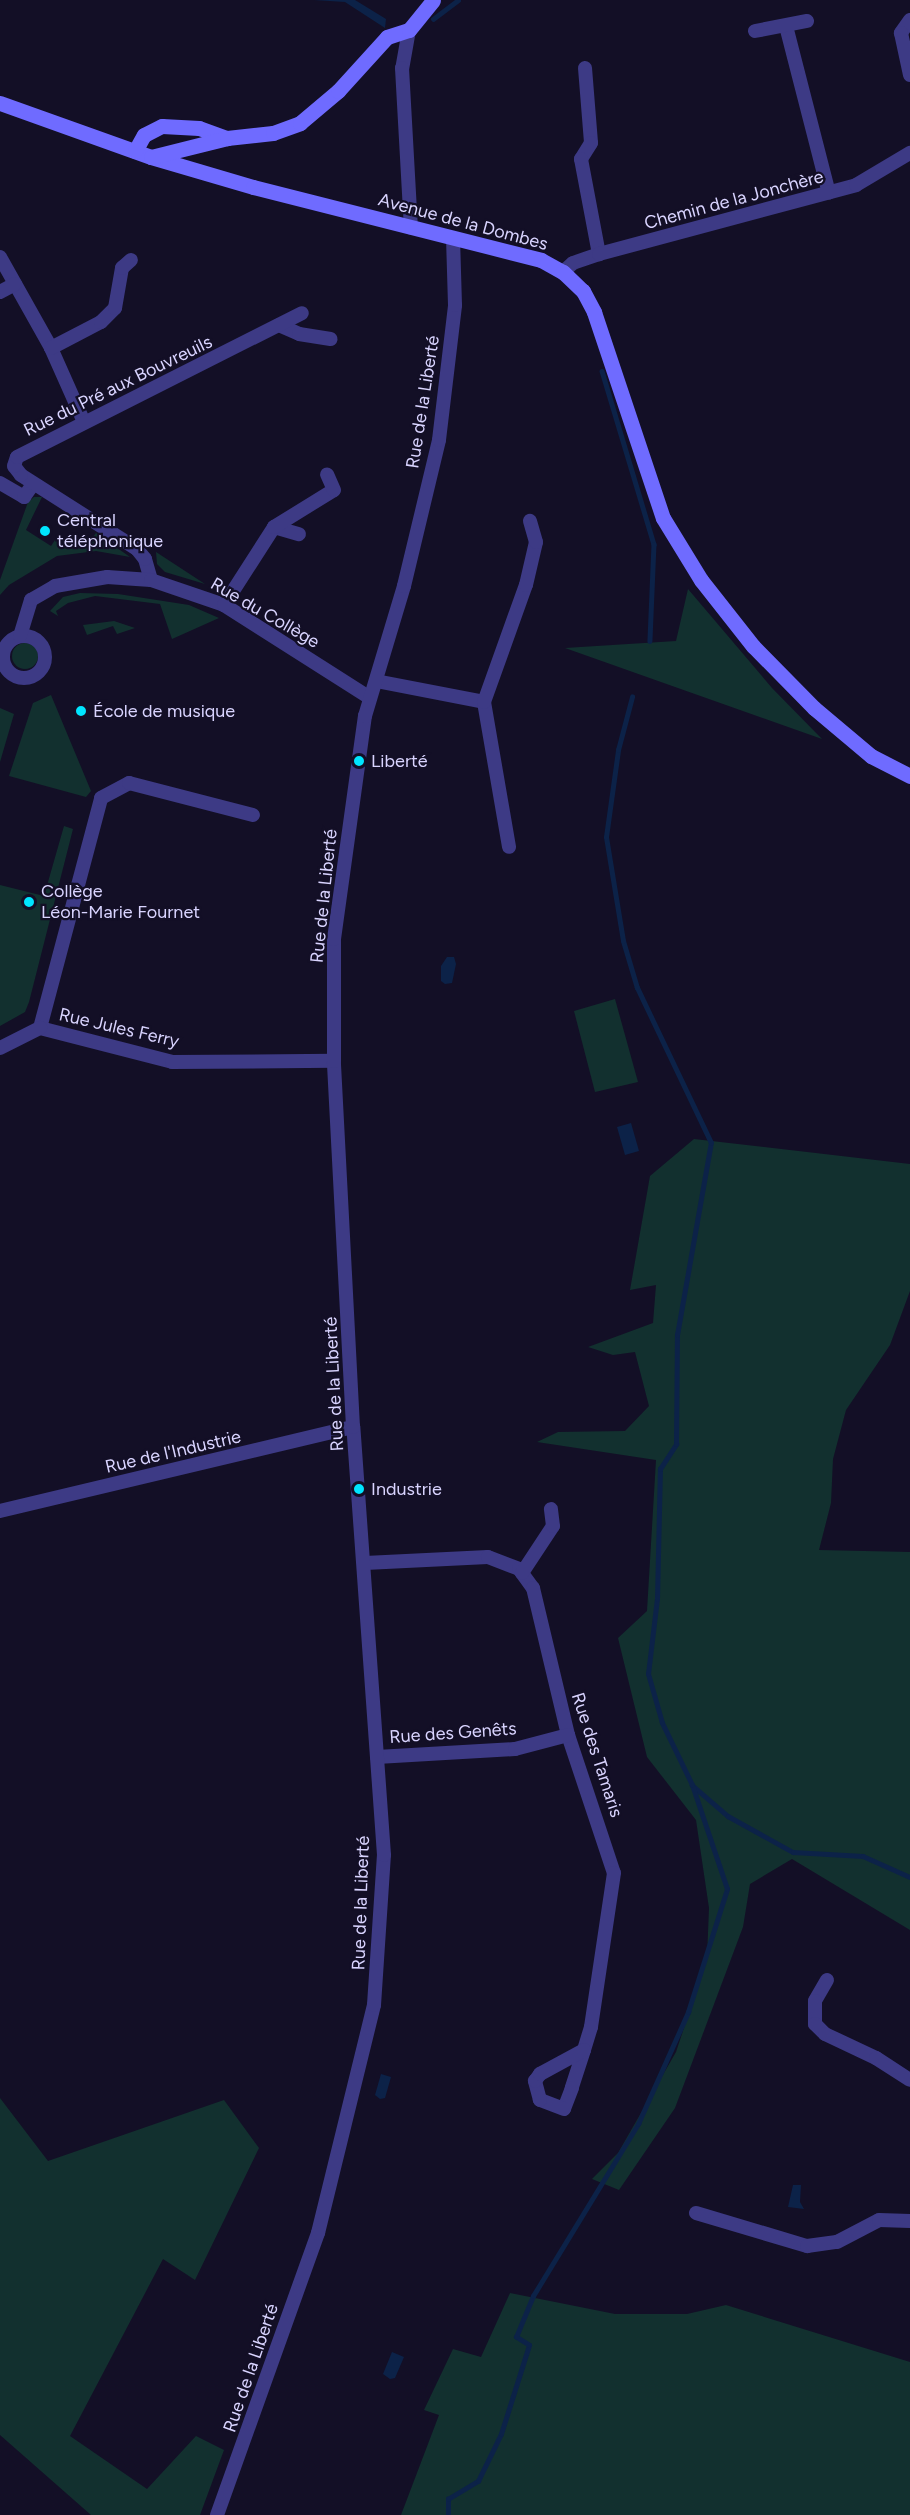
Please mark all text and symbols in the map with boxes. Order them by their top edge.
street label: Chemin de la Jonchère [642,166,826,234]
street label: Avenue de la Dombes [376,189,550,255]
street label: Rue du Pré aux Bouvreuils [20,331,216,441]
street label: Rue de la Liberté [402,334,444,470]
place label: Central téléphonique [57,510,163,552]
marker: Central téléphonique [38,524,52,538]
street label: Rue du Collège [207,573,323,653]
place label: École de musique [93,700,235,722]
marker: École de musique [74,704,88,718]
place label: Liberté [371,750,428,772]
marker: Liberté [352,754,366,768]
street label: Rue de la Liberté [306,828,342,964]
place label: Collège Léon-Marie Fournet [41,881,200,924]
marker: Collège Léon-Marie Fournet [22,895,36,909]
street label: Rue Jules Ferry [57,1004,181,1052]
street label: Rue de la Liberté [320,1316,348,1452]
street label: Rue de l'Industrie [103,1426,243,1478]
place label: Industrie [371,1478,442,1500]
marker: Industrie [352,1482,366,1496]
street label: Rue des Tamaris [567,1690,627,1820]
street label: Rue des Genêts [389,1718,517,1748]
street label: Rue de la Liberté [348,1835,374,1971]
street label: Rue de la Liberté [219,2301,283,2435]

